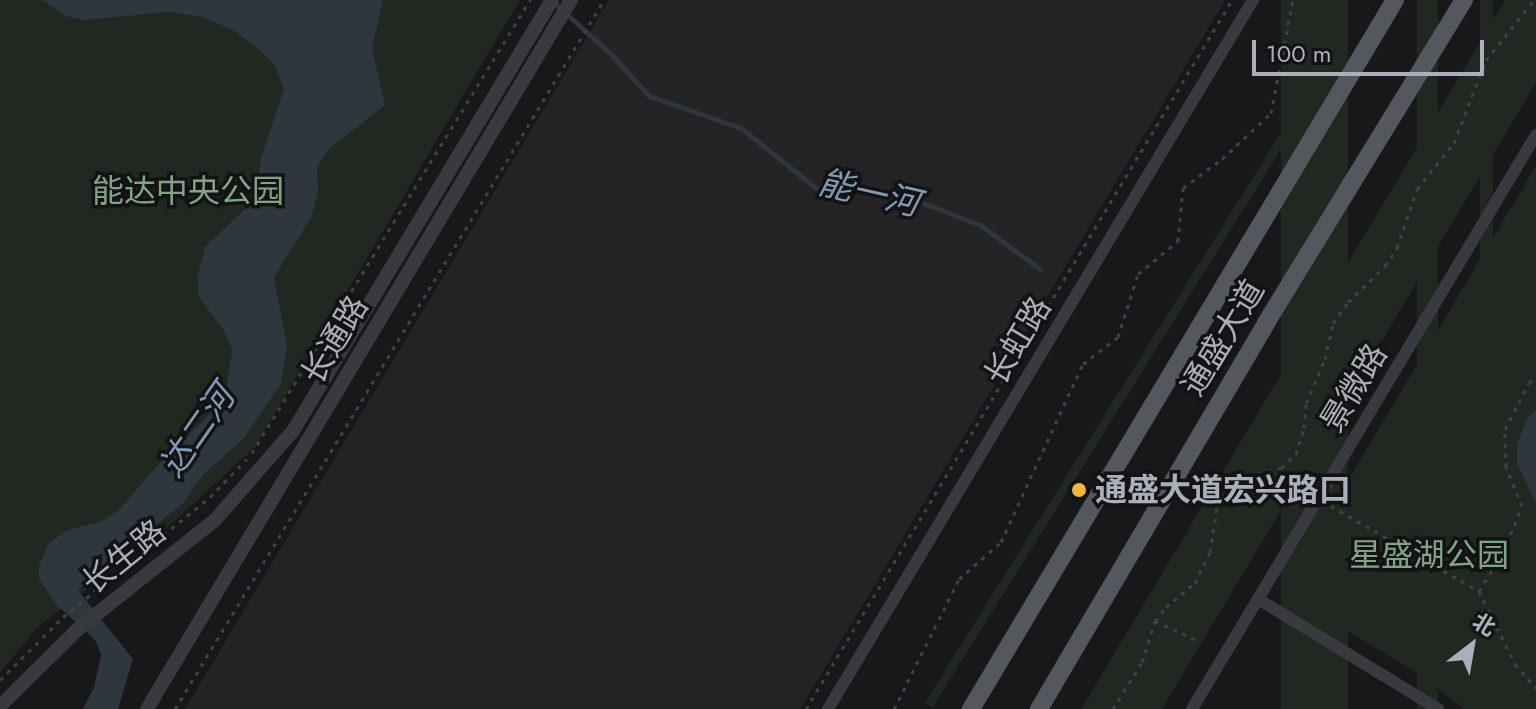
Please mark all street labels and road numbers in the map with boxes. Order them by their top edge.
street label: 通盛大道 [1174,273,1272,403]
street label: 长通路 [294,289,376,391]
street label: 长虹路 [977,290,1059,392]
street label: 景微路 [1313,337,1395,439]
street label: 长生路 [75,512,173,602]

